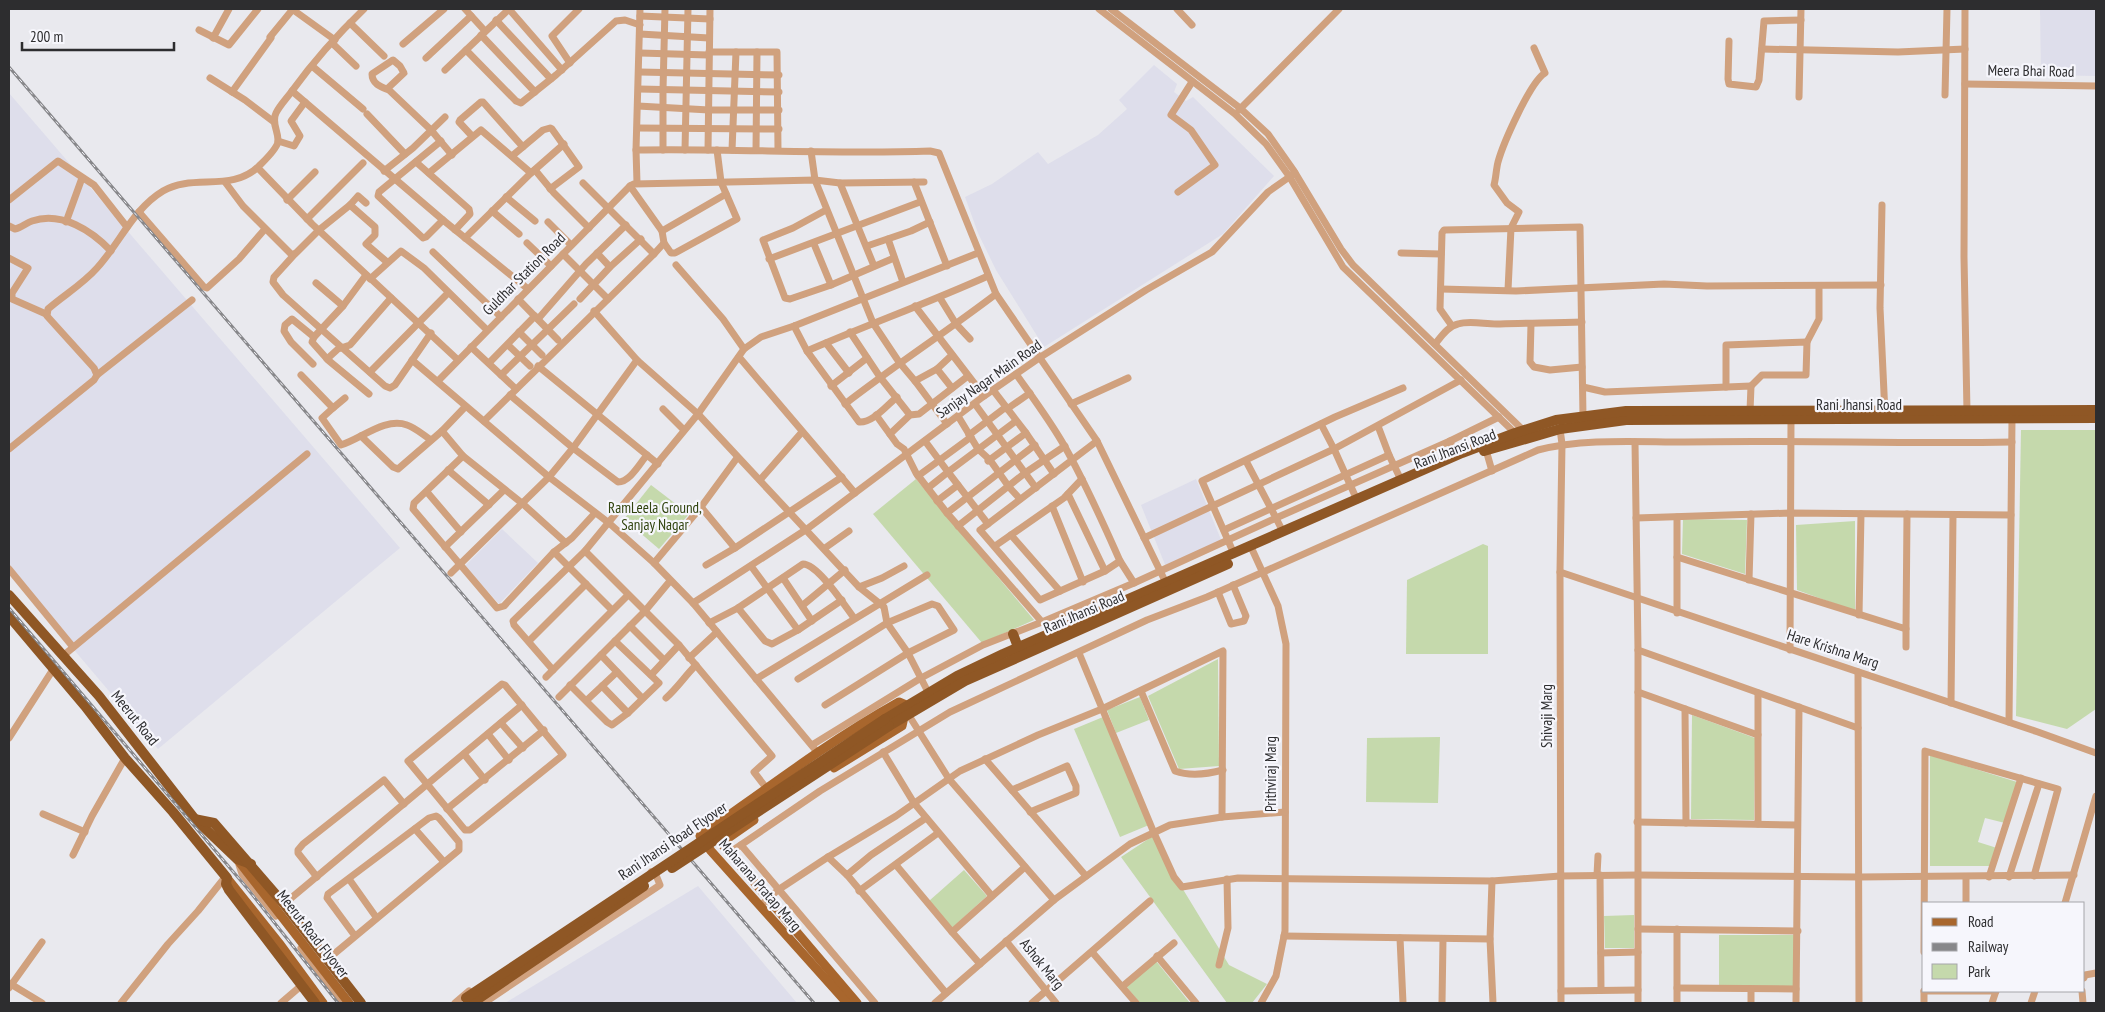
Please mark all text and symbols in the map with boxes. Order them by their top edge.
scale bar [22,20,175,52]
text: 200 m [30,27,63,46]
street label: Meera Bhai Road [1987,60,2075,81]
street label: Guldhar Station Road [478,228,569,319]
street label: Sanjay Nagar Main Road [932,335,1045,422]
street label: Rani Jhansi Road [1816,395,1902,414]
street label: Rani Jhansi Road [1411,424,1498,473]
park label: RamLeela Ground, Sanjay Nagar [608,498,702,534]
street label: Rani Jhansi Road [1040,586,1127,637]
street label: Hare Krishna Marg [1785,625,1882,672]
street label: Shivaji Marg [1537,684,1556,748]
street label: Meerut Road [107,686,163,749]
street label: Prithviraj Marg [1261,736,1280,812]
street label: Rani Jhansi Road Flyover [615,797,731,884]
street label: Maharana Pratap Marg [715,834,806,935]
street label: Meerut Road Flyover [273,886,354,982]
legend [1922,902,2085,992]
text: Road [1968,912,1994,931]
street label: Ashok Marg [1016,934,1069,993]
text: Railway [1968,937,2009,956]
text: Park [1968,962,1990,981]

